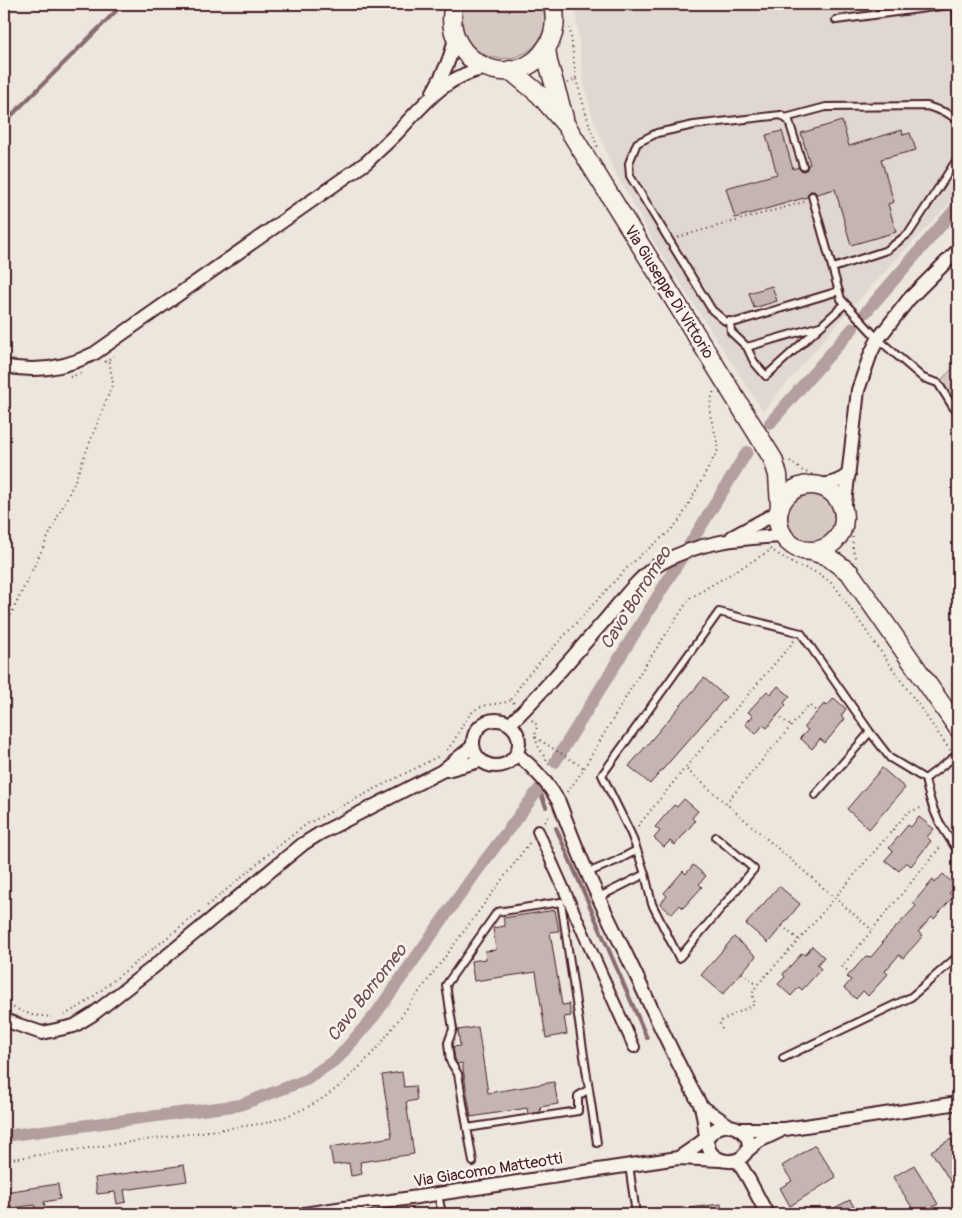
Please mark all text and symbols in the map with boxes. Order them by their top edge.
street label: Via Giuseppe Di Vittorio [620,221,718,363]
water label: Cavo Borromeo [595,541,677,654]
water label: Cavo Borromeo [322,939,413,1046]
street label: Via Giacomo Matteotti [412,1148,564,1192]

